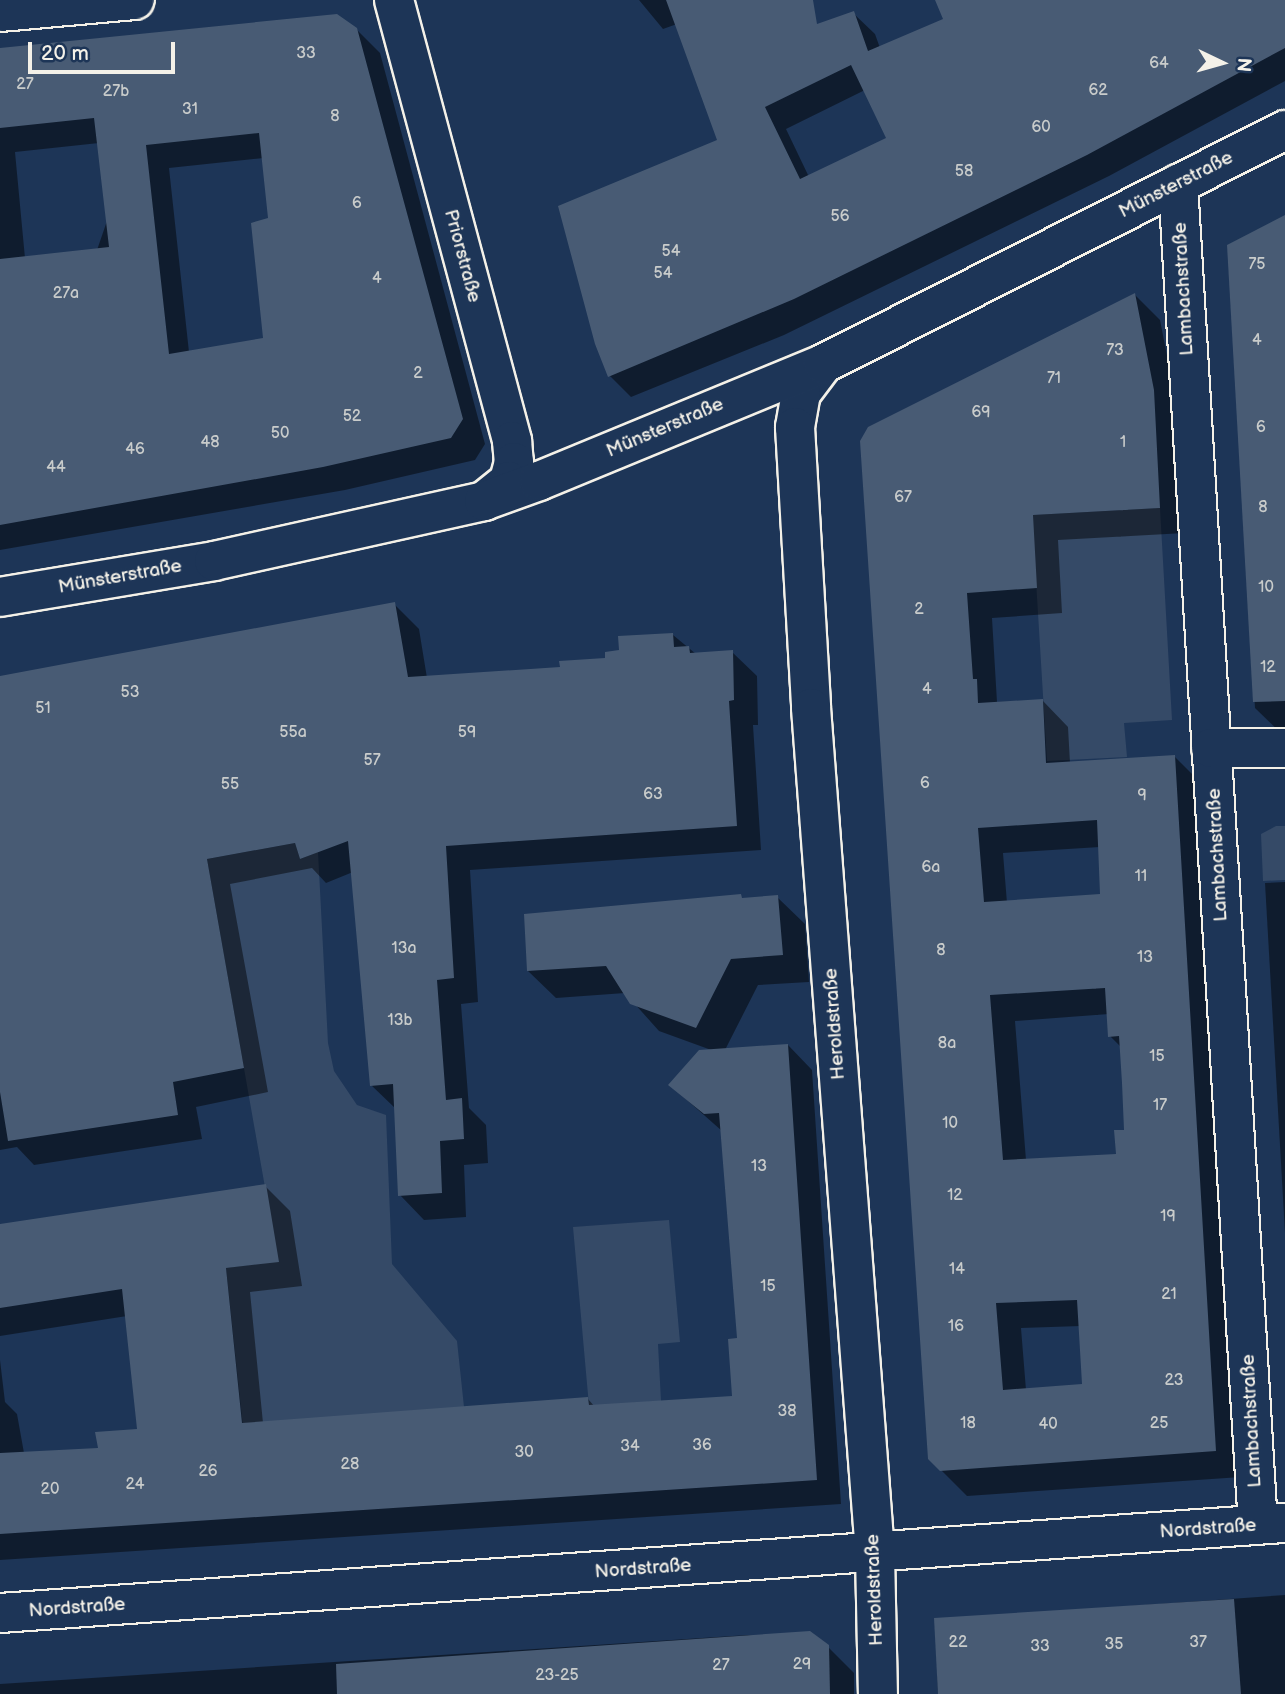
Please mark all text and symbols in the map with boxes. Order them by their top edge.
scale bar [32,28,178,72]
north arrow [1187,28,1257,98]
text: 20 m [41,41,89,66]
house number: 33 [296,44,316,64]
house number: 64 [1149,54,1169,74]
text: N [1231,57,1255,73]
house number: 27 [16,75,34,95]
house number: 62 [1088,81,1108,101]
house number: 27b [103,82,129,102]
house number: 31 [182,100,198,120]
house number: 8 [330,107,340,127]
house number: 60 [1031,118,1051,138]
street label: Münsterstraße [1115,146,1237,224]
house number: 58 [955,162,973,182]
house number: 6 [352,194,362,214]
street label: Priorstraße [439,207,485,305]
house number: 56 [831,207,849,227]
street label: Lambachstraße [1169,222,1199,356]
house number: 54 [662,242,680,262]
house number: 75 [1248,255,1266,275]
house number: 54 [654,264,672,284]
house number: 4 [372,269,382,289]
house number: 27a [53,284,79,304]
house number: 4 [1252,331,1262,351]
house number: 73 [1106,341,1124,361]
house number: 2 [413,364,423,384]
house number: 71 [1047,369,1061,389]
street label: Münsterstraße [603,393,727,463]
house number: 69 [971,403,991,423]
house number: 52 [343,407,361,427]
house number: 6 [1256,418,1266,438]
house number: 50 [271,424,289,444]
house number: 48 [200,433,220,453]
house number: 1 [1120,433,1126,453]
house number: 46 [125,440,145,460]
house number: 44 [46,458,66,478]
house number: 67 [894,488,912,508]
house number: 8 [1258,498,1268,518]
street label: Münsterstraße [56,555,184,599]
house number: 10 [1258,578,1274,598]
house number: 2 [914,600,924,620]
house number: 12 [1260,658,1276,678]
house number: 4 [922,680,932,700]
house number: 53 [120,683,140,703]
house number: 51 [35,699,51,719]
house number: 55a [279,723,307,743]
house number: 59 [458,723,476,743]
house number: 57 [363,751,381,771]
house number: 6 [920,774,930,794]
house number: 55 [221,775,239,795]
house number: 63 [643,785,663,805]
house number: 9 [1137,786,1147,806]
street label: Lambachstraße [1203,788,1233,922]
house number: 6a [922,858,940,878]
house number: 11 [1135,867,1147,887]
house number: 13a [391,939,417,959]
house number: 8 [936,941,946,961]
house number: 13 [1137,948,1153,968]
street label: Heroldstraße [820,967,850,1081]
house number: 13b [387,1011,413,1031]
house number: 8a [938,1034,956,1054]
house number: 15 [1149,1047,1165,1067]
house number: 17 [1153,1096,1167,1116]
house number: 10 [942,1114,958,1134]
house number: 13 [751,1157,767,1177]
house number: 12 [947,1186,963,1206]
house number: 19 [1160,1207,1176,1227]
house number: 14 [949,1260,965,1280]
house number: 15 [760,1277,776,1297]
house number: 21 [1161,1285,1177,1305]
house number: 16 [948,1317,964,1337]
street label: Lambachstraße [1237,1354,1267,1488]
house number: 23 [1165,1371,1183,1391]
house number: 38 [777,1402,797,1422]
house number: 18 [960,1414,976,1434]
house number: 25 [1150,1414,1168,1434]
house number: 40 [1038,1415,1058,1435]
house number: 36 [692,1436,712,1456]
house number: 34 [620,1437,640,1457]
house number: 30 [514,1443,534,1463]
house number: 28 [341,1455,359,1475]
house number: 26 [198,1462,218,1482]
house number: 24 [126,1475,144,1495]
house number: 20 [41,1480,59,1500]
street label: Nordstraße [1159,1514,1257,1544]
street label: Heroldstraße [862,1534,888,1646]
street label: Nordstraße [594,1554,692,1584]
street label: Nordstraße [28,1593,126,1623]
house number: 22 [949,1633,967,1653]
house number: 37 [1189,1633,1207,1653]
house number: 35 [1104,1635,1124,1655]
house number: 33 [1030,1637,1050,1657]
house number: 29 [793,1655,811,1675]
house number: 27 [712,1656,730,1676]
house number: 23-25 [535,1666,579,1686]

